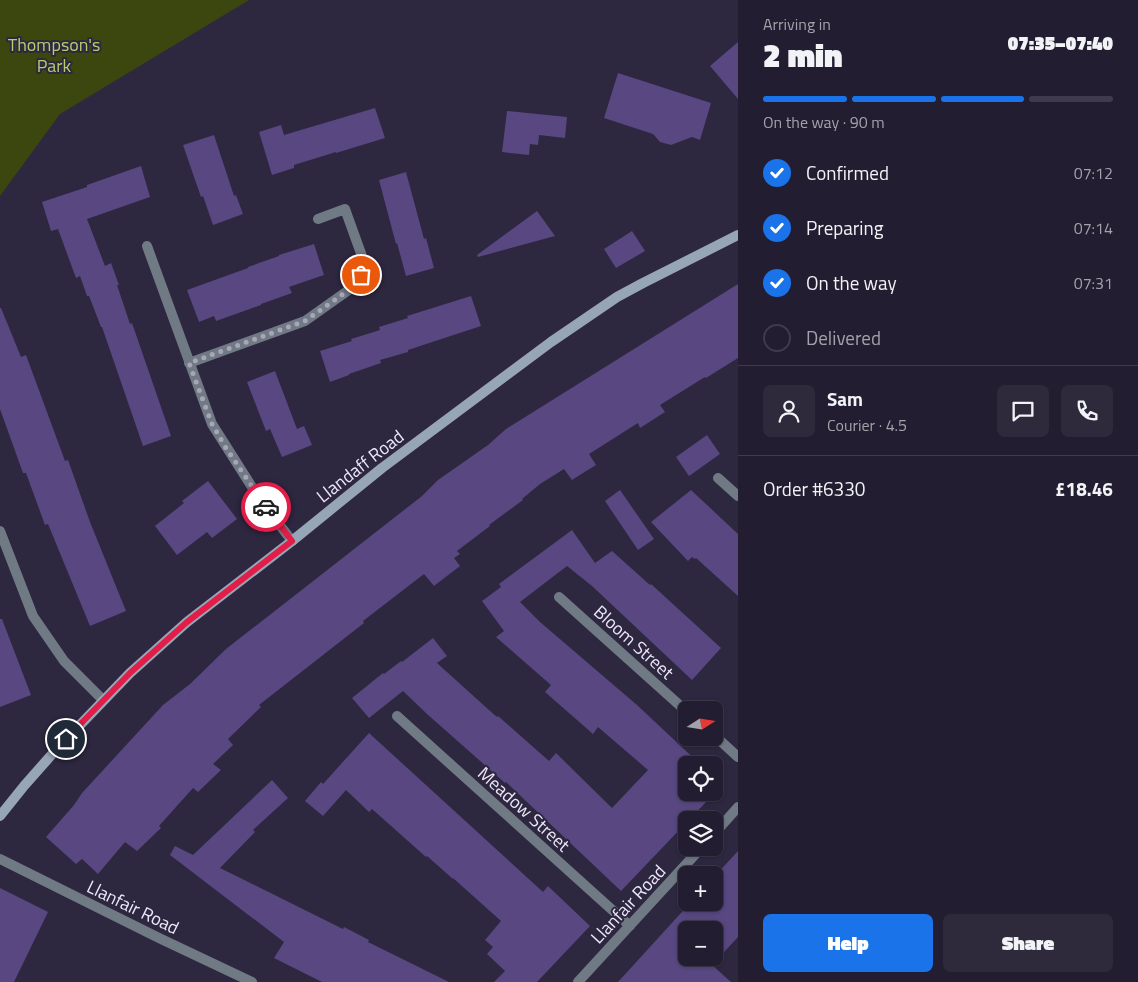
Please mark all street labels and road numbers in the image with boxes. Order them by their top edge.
street label: Llandaff Road [310,423,410,509]
street label: Bloom Street [588,599,681,686]
street label: Meadow Street [472,760,577,858]
street label: Llanfair Road [584,858,672,950]
street label: Llanfair Road [82,873,184,941]

